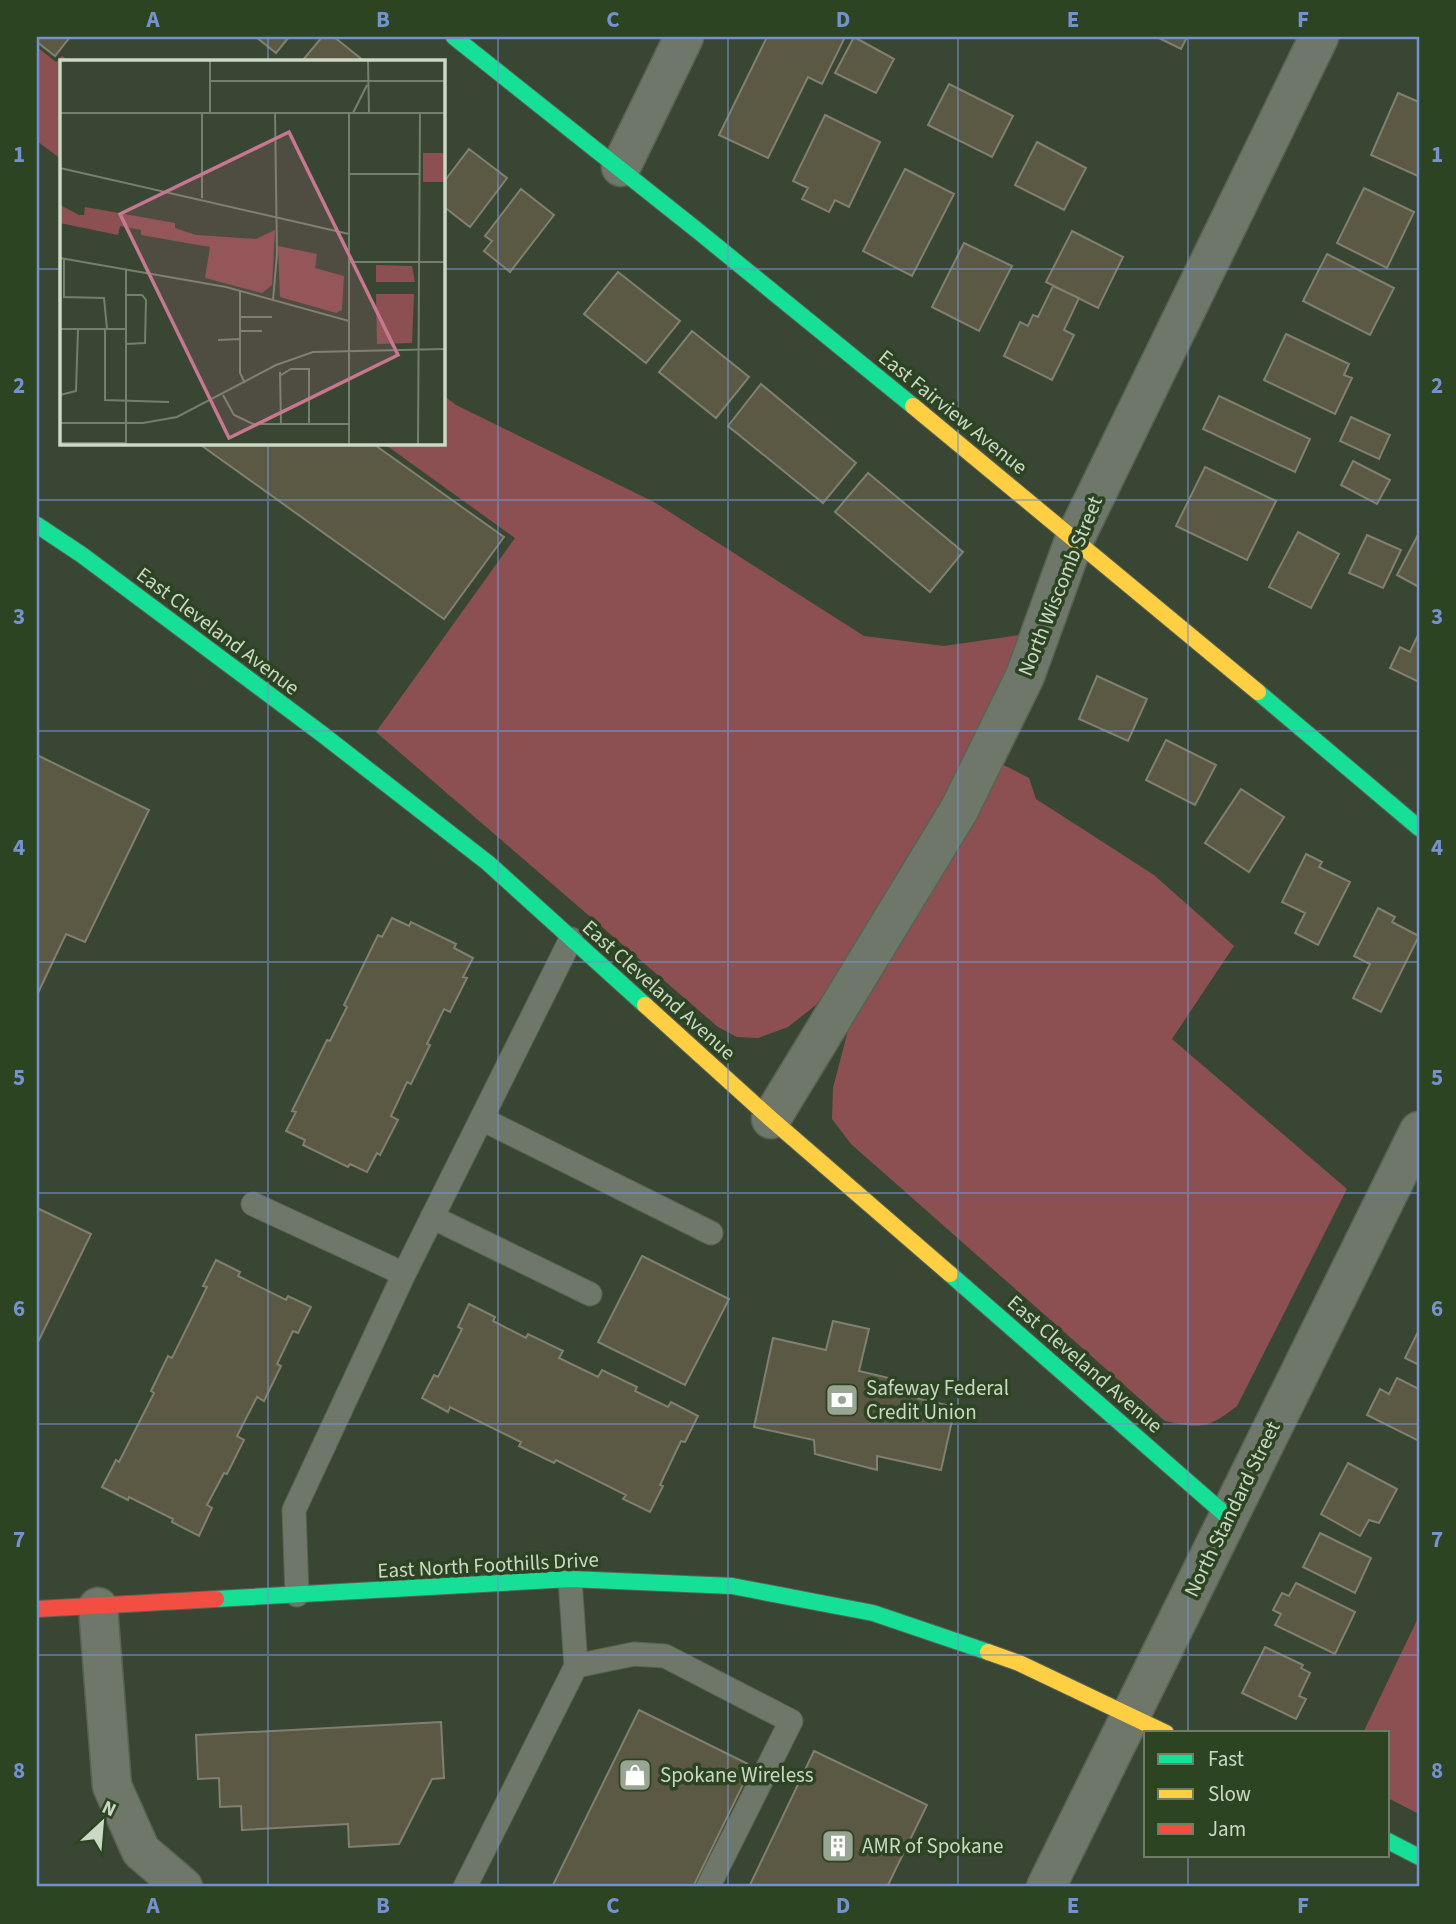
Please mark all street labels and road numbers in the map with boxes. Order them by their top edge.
street label: East Fairview Avenue [872,342,1034,482]
street label: North Wiscomb Street [1010,491,1110,681]
street label: East Cleveland Avenue [130,560,306,702]
street label: East Cleveland Avenue [576,913,742,1067]
street label: East Cleveland Avenue [1001,1288,1169,1440]
street label: North Standard Street [1176,1416,1288,1602]
street label: East North Foothills Drive [377,1544,599,1586]

